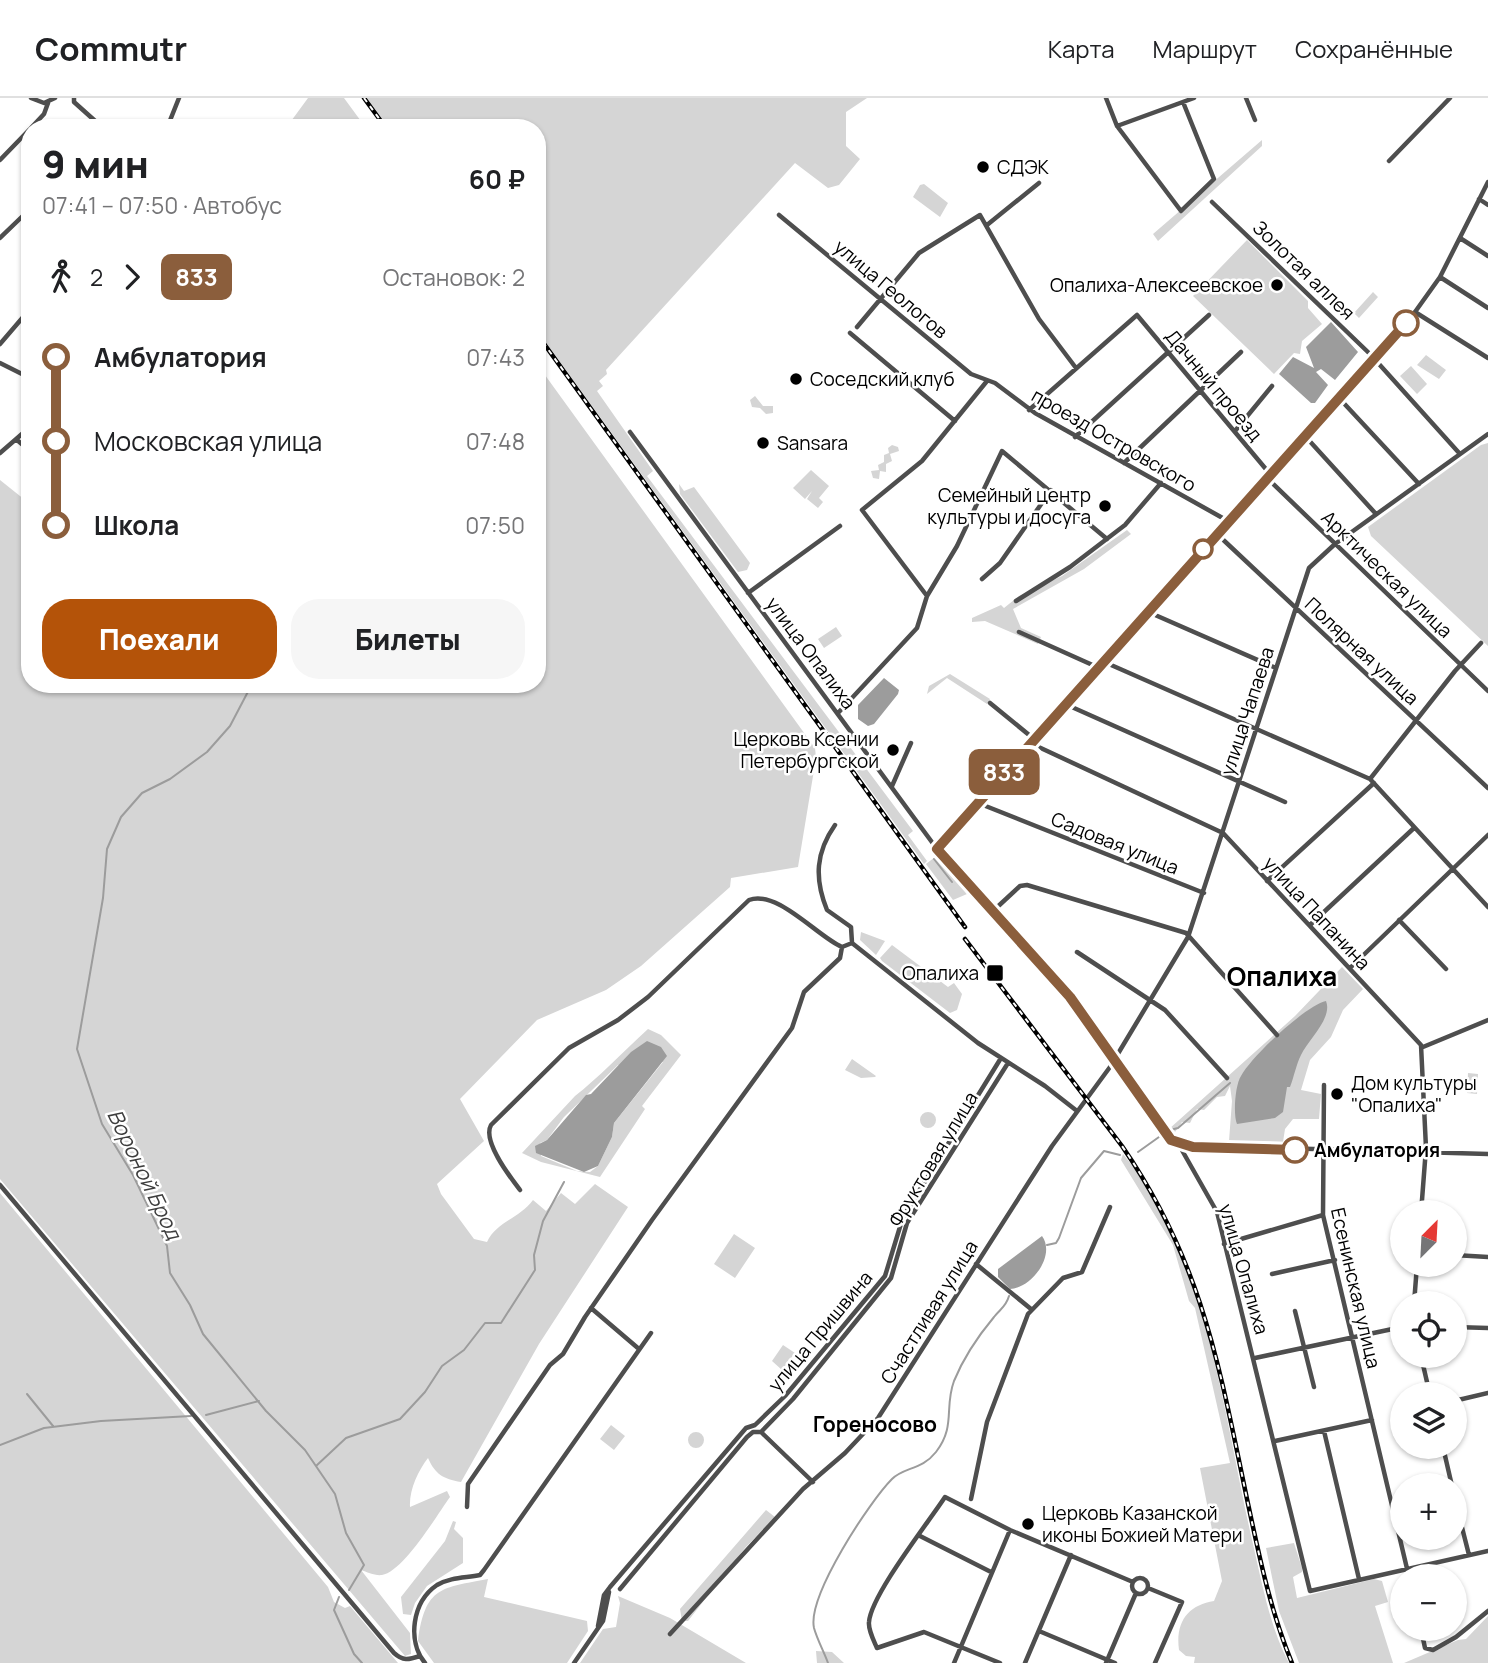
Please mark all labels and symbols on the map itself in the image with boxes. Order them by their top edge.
place label: СДЭК [997,154,1050,180]
marker: СДЭК [975,159,991,175]
street label: Золотая аллея [1247,215,1361,325]
street label: улица Геологов [829,234,953,344]
place label: Опалиха-Алексеевское [1050,272,1263,298]
marker: Опалиха-Алексеевское [1269,277,1285,293]
unlabelled marker [1393,310,1419,336]
street label: Дачный проезд [1160,324,1268,446]
place label: Соседский клуб [810,366,954,392]
marker: Соседский клуб [788,371,804,387]
street label: проезд Островского [1027,382,1201,498]
place label: Sansara [777,430,848,456]
marker: Sansara [755,435,771,451]
place label: Семейный центр культуры и досуга [927,482,1091,530]
marker: Семейный центр культуры и досуга [1097,498,1113,514]
street label: Арктическая улица [1316,505,1458,643]
unlabelled marker [1193,539,1213,559]
street label: улица Опалиха [760,591,862,715]
street label: Полярная улица [1299,591,1425,711]
street label: улица Чапаева [1214,643,1280,779]
place label: Церковь Ксении Петербургской [733,726,879,774]
marker: Церковь Ксении Петербургской [885,742,901,758]
line badge: 833 [964,749,1044,795]
street label: Садовая улица [1047,806,1183,880]
street label: улица Папанина [1258,851,1376,975]
district label: Опалиха [1227,958,1337,994]
place label: Опалиха [902,960,979,986]
marker: Опалиха [985,963,1005,983]
place label: Дом культуры "Опалиха" [1351,1070,1477,1118]
marker: Дом культуры "Опалиха" [1329,1086,1345,1102]
street label: Фруктовая улица [882,1087,984,1231]
water label: Вороной Брод [101,1104,189,1245]
marker: Амбулатория [1282,1137,1308,1163]
place label: Амбулатория [1314,1137,1440,1163]
north arrow [1390,1200,1466,1278]
street label: улица Опалиха [1213,1201,1275,1337]
street label: Есенинская улица [1325,1205,1387,1371]
street label: Счастливая улица [874,1235,984,1389]
street label: улица Пришвина [762,1265,878,1397]
district label: Гореносово [813,1410,937,1438]
place label: Церковь Казанской иконы Божией Матери [1042,1500,1243,1548]
marker: Церковь Казанской иконы Божией Матери [1020,1516,1036,1532]

